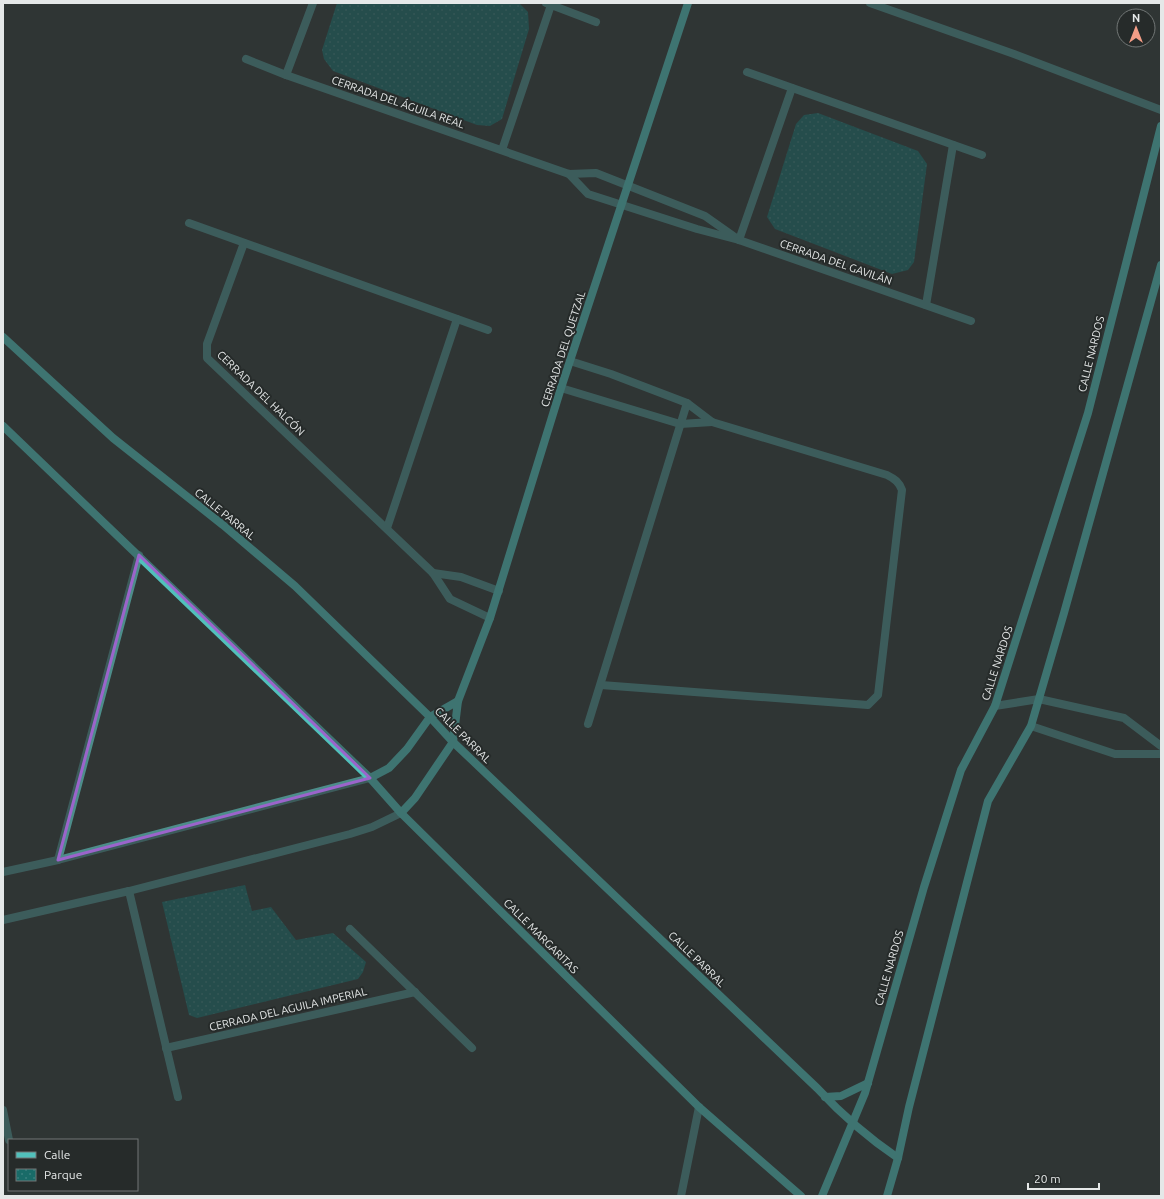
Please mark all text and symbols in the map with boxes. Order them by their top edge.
north arrow [1116,8,1156,48]
text: N [1132,12,1140,24]
street label: CERRADA DEL ÁGUILA REAL [330,73,467,131]
street label: CERRADA DEL GAVILÁN [778,236,894,287]
street label: CERRADA DEL QUETZAL [539,289,588,408]
street label: CALLE NARDOS [1076,314,1106,393]
street label: CERRADA DEL HALCÓN [215,347,308,438]
street label: CALLE PARRAL [192,486,258,542]
street label: CALLE NARDOS [979,624,1015,702]
street label: CALLE PARRAL [433,705,494,766]
street label: CALLE MARGARITAS [501,896,581,976]
street label: CALLE PARRAL [666,929,728,989]
street label: CALLE NARDOS [872,929,906,1007]
street label: CERRADA DEL AGUILA IMPERIAL [208,985,368,1033]
legend [8,1139,138,1191]
text: Calle [44,1148,70,1161]
scale bar [1028,1165,1099,1191]
text: Parque [44,1168,82,1181]
text: 20 m [1034,1172,1061,1185]

